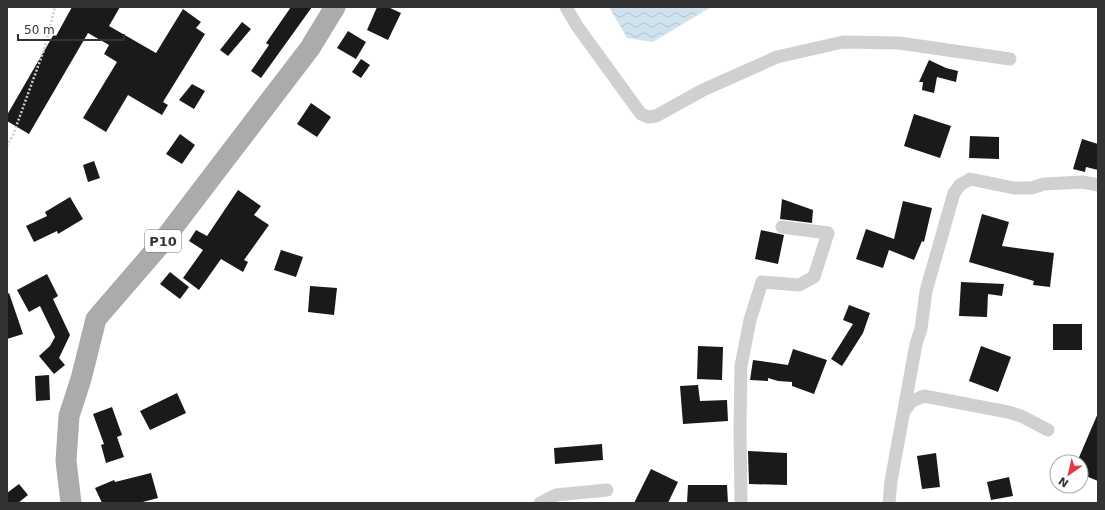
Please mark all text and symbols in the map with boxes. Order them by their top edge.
scale bar [18,16,124,42]
text: 50 m [24,23,55,37]
road number: P10 [145,230,181,252]
north arrow [1049,454,1089,494]
text: N [1056,474,1071,490]

